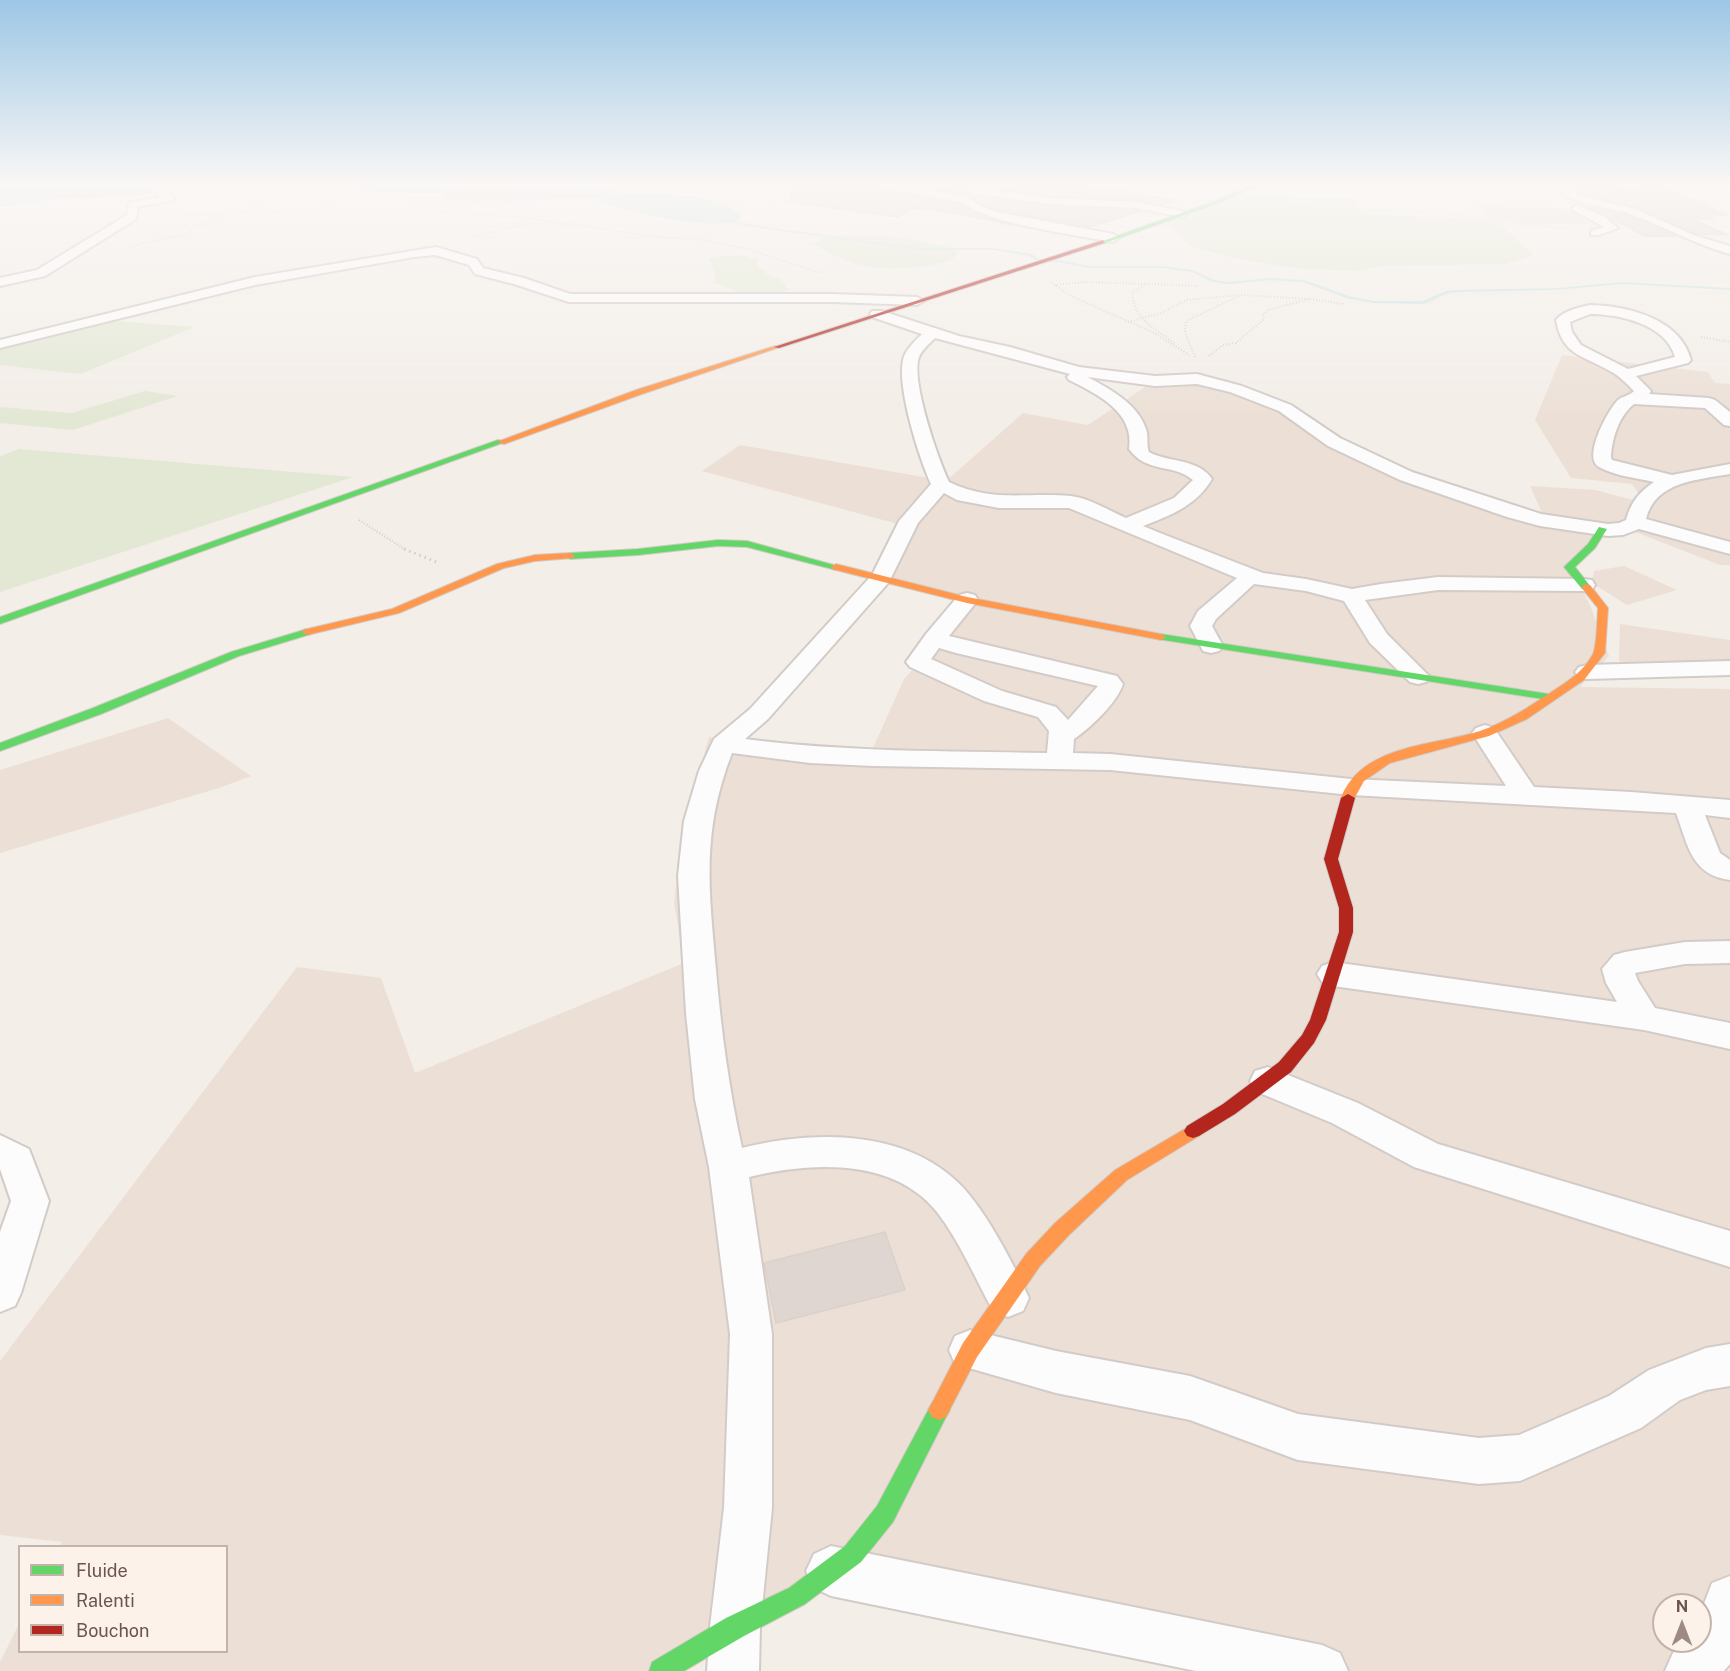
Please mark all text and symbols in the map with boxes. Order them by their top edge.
legend [18,1545,228,1653]
text: Fluide [76,1560,128,1581]
text: Ralenti [76,1590,135,1611]
north arrow [1652,1593,1712,1653]
text: N [1676,1597,1688,1616]
text: Bouchon [76,1620,149,1641]

